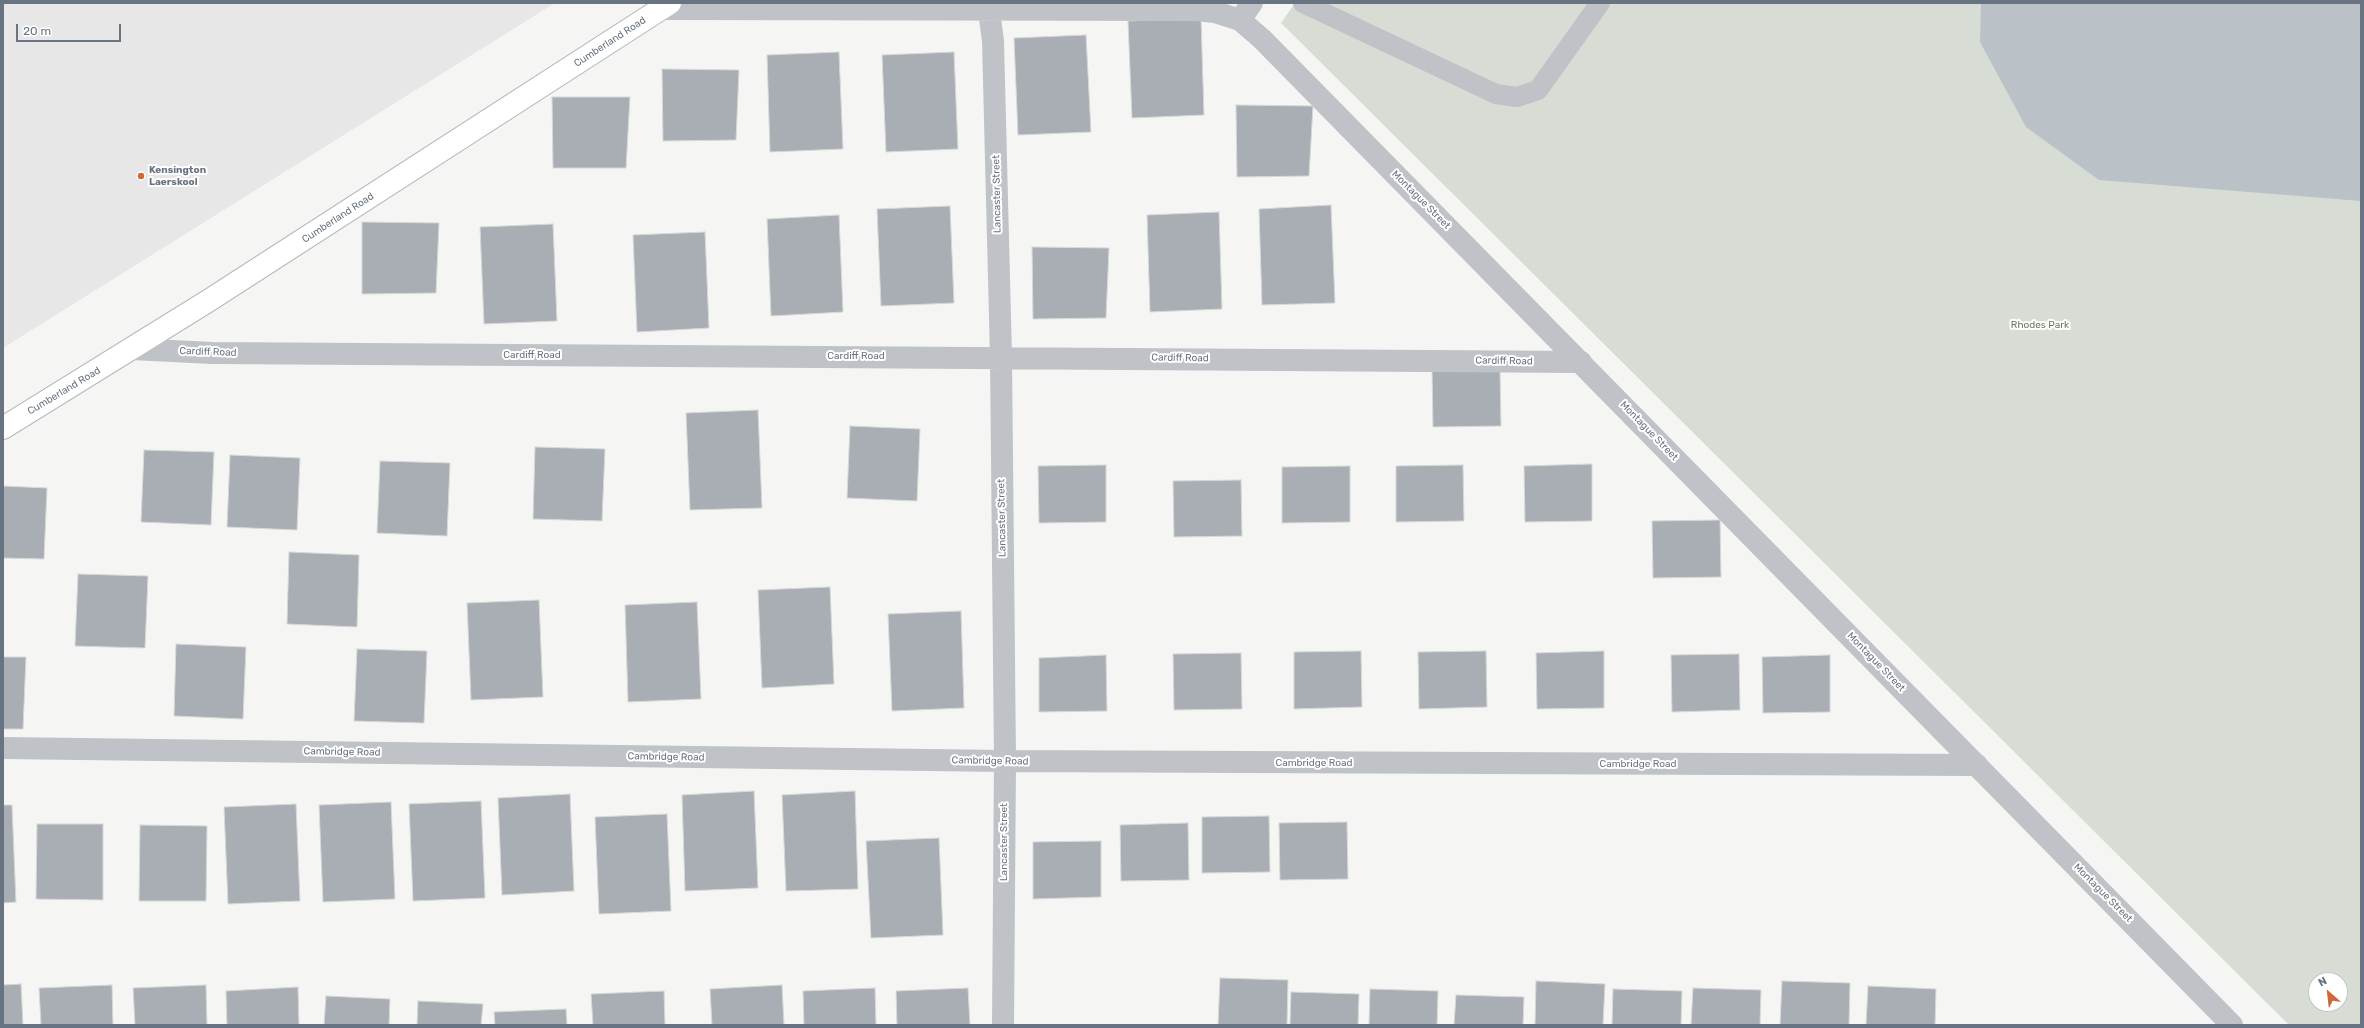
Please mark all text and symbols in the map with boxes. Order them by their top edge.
street label: Cumberland Road [572,14,648,70]
scale bar [18,16,123,42]
text: 20 m [23,24,51,38]
street label: Lancaster Street [990,155,1004,233]
place label: Kensington Laerskool [149,164,206,188]
street label: Montague Street [1389,168,1453,232]
marker: Kensington Laerskool [136,171,146,181]
street label: Cumberland Road [300,190,376,246]
park label: Rhodes Park [2011,319,2069,331]
street label: Cardiff Road [179,345,237,359]
street label: Cardiff Road [503,349,561,361]
street label: Cardiff Road [827,350,885,362]
street label: Cardiff Road [1151,352,1209,364]
street label: Cardiff Road [1475,355,1533,367]
street label: Cumberland Road [25,364,103,418]
street label: Montague Street [1618,399,1680,463]
street label: Lancaster Street [995,479,1009,557]
street label: Montague Street [1845,630,1907,694]
street label: Cambridge Road [303,745,381,759]
street label: Cambridge Road [627,750,705,764]
street label: Cambridge Road [951,754,1029,768]
street label: Cambridge Road [1276,757,1352,769]
street label: Cambridge Road [1600,758,1676,770]
street label: Lancaster Street [998,803,1010,881]
street label: Montague Street [2071,861,2135,925]
north arrow [2308,972,2348,1012]
text: N [2316,974,2329,989]

